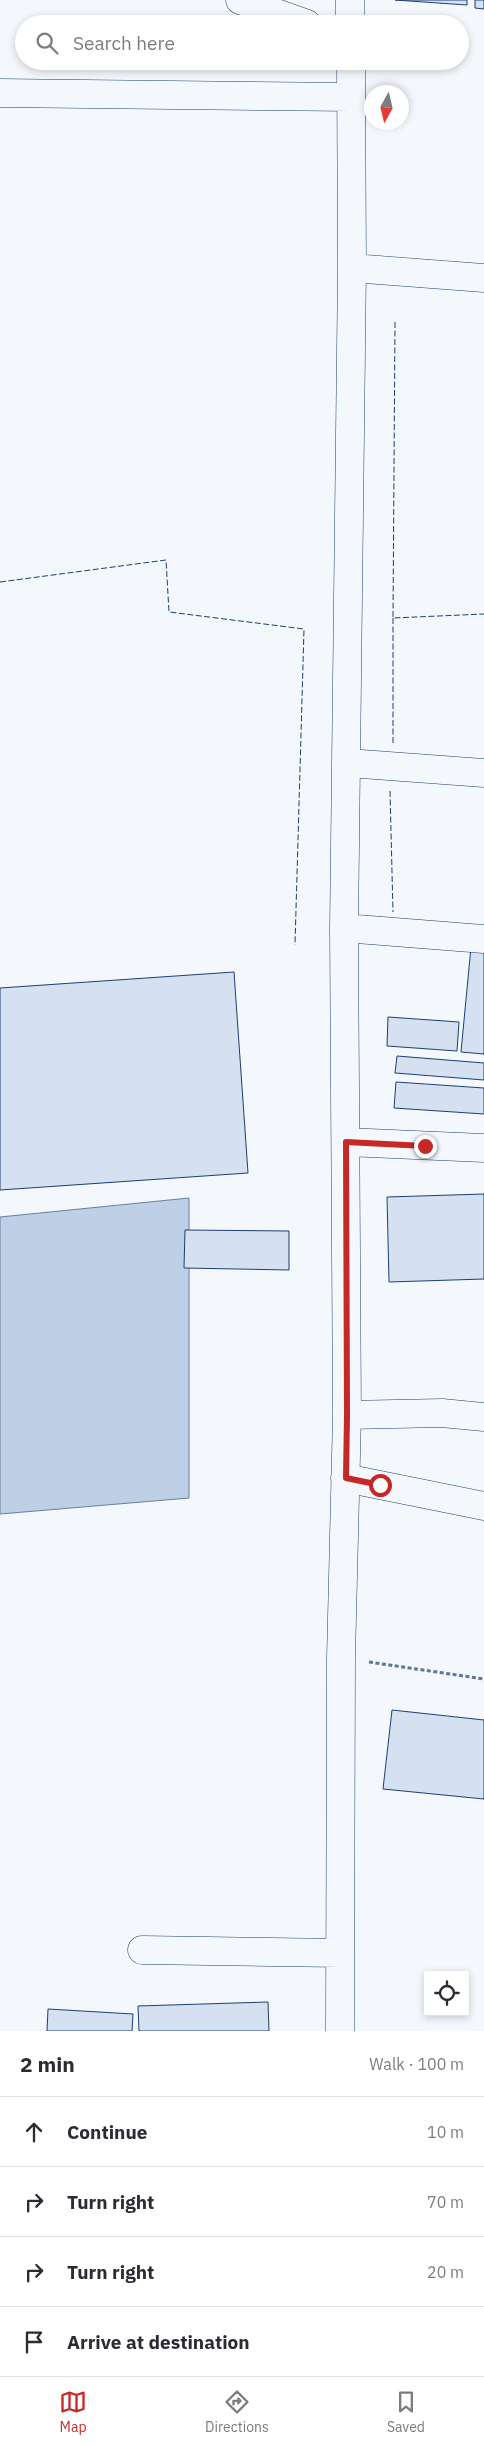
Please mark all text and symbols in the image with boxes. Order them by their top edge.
search box [15,15,469,70]
icon: search [33,29,61,57]
text: Search here [73,31,175,55]
north arrow [364,85,409,130]
route end [414,1135,437,1158]
route start [369,1474,392,1497]
map controls [424,1971,469,2016]
button: locate [424,1971,469,2016]
text: 2 min [20,2050,75,2078]
text: Walk · 100 m [369,2054,464,2074]
icon: ahead [20,2118,48,2146]
text: Continue [67,2120,147,2144]
text: 10 m [427,2122,464,2142]
icon: right [20,2188,48,2216]
text: Turn right [67,2190,154,2214]
text: 70 m [427,2192,464,2212]
icon: right [20,2258,48,2286]
text: Turn right [67,2260,154,2284]
text: 20 m [427,2262,464,2282]
icon: arrive [20,2328,48,2356]
text: Arrive at destination [67,2330,250,2354]
tab: Map [59,2388,87,2436]
tab: Directions [205,2388,269,2436]
tab: Saved [387,2388,425,2436]

